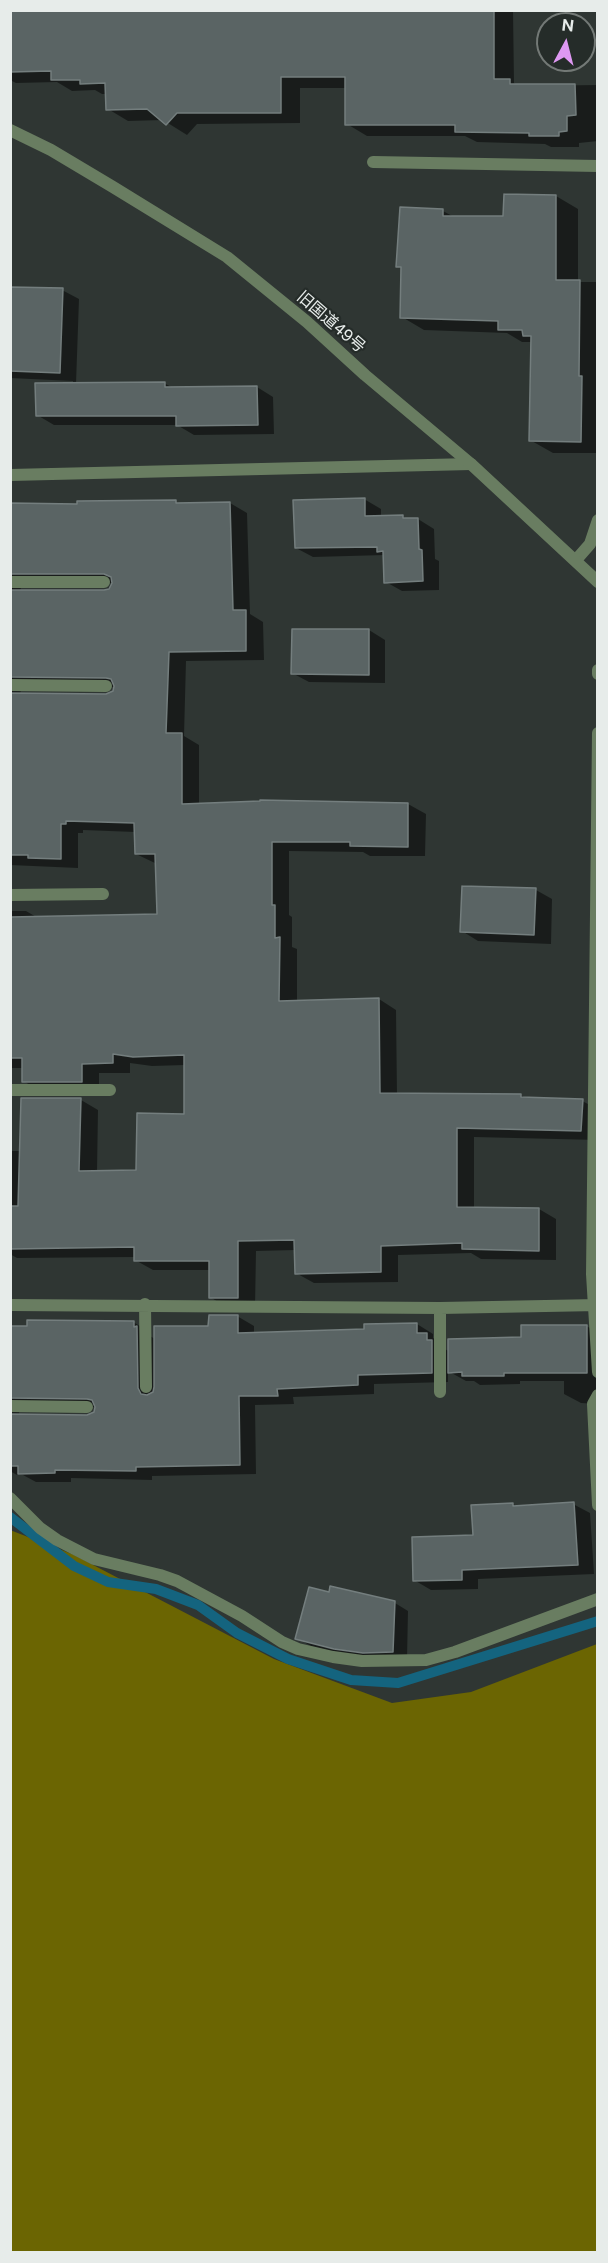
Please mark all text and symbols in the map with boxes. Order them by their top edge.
north arrow [536,12,596,72]
text: N [561,15,575,36]
street label: 旧国道49号 [293,287,369,357]

